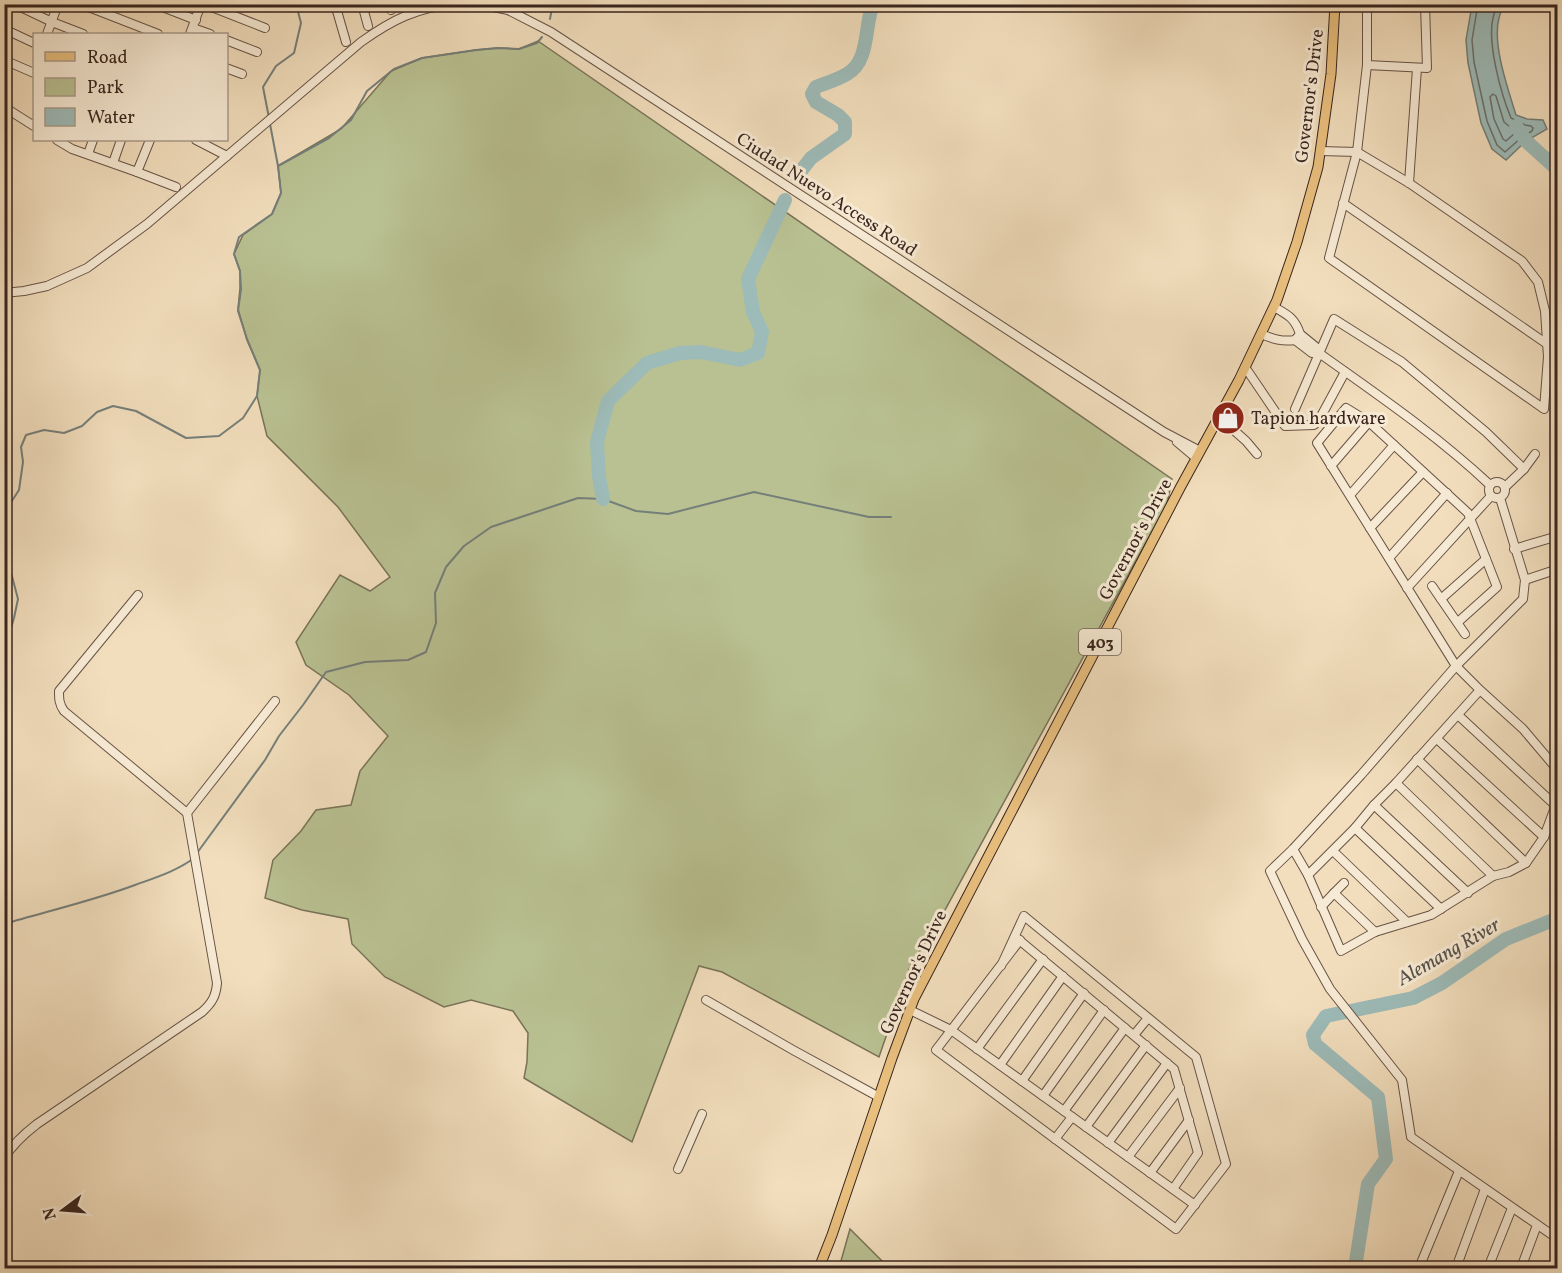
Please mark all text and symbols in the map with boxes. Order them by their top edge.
street label: Governor's Drive [1290,28,1331,165]
legend [33,33,228,141]
text: Road [87,46,128,71]
text: Park [87,76,124,101]
text: Water [87,106,135,131]
street label: Ciudad Nuevo Access Road [731,127,922,263]
shop icon: Tapion hardware [1210,400,1246,436]
place label: Tapion hardware [1251,407,1385,432]
street label: Governor's Drive [1094,474,1179,605]
road number: 403 [1079,629,1121,655]
street label: Governor's Drive [875,906,954,1039]
water label: Alemang River [1391,912,1506,994]
north arrow [33,1180,93,1240]
text: N [38,1205,63,1222]

